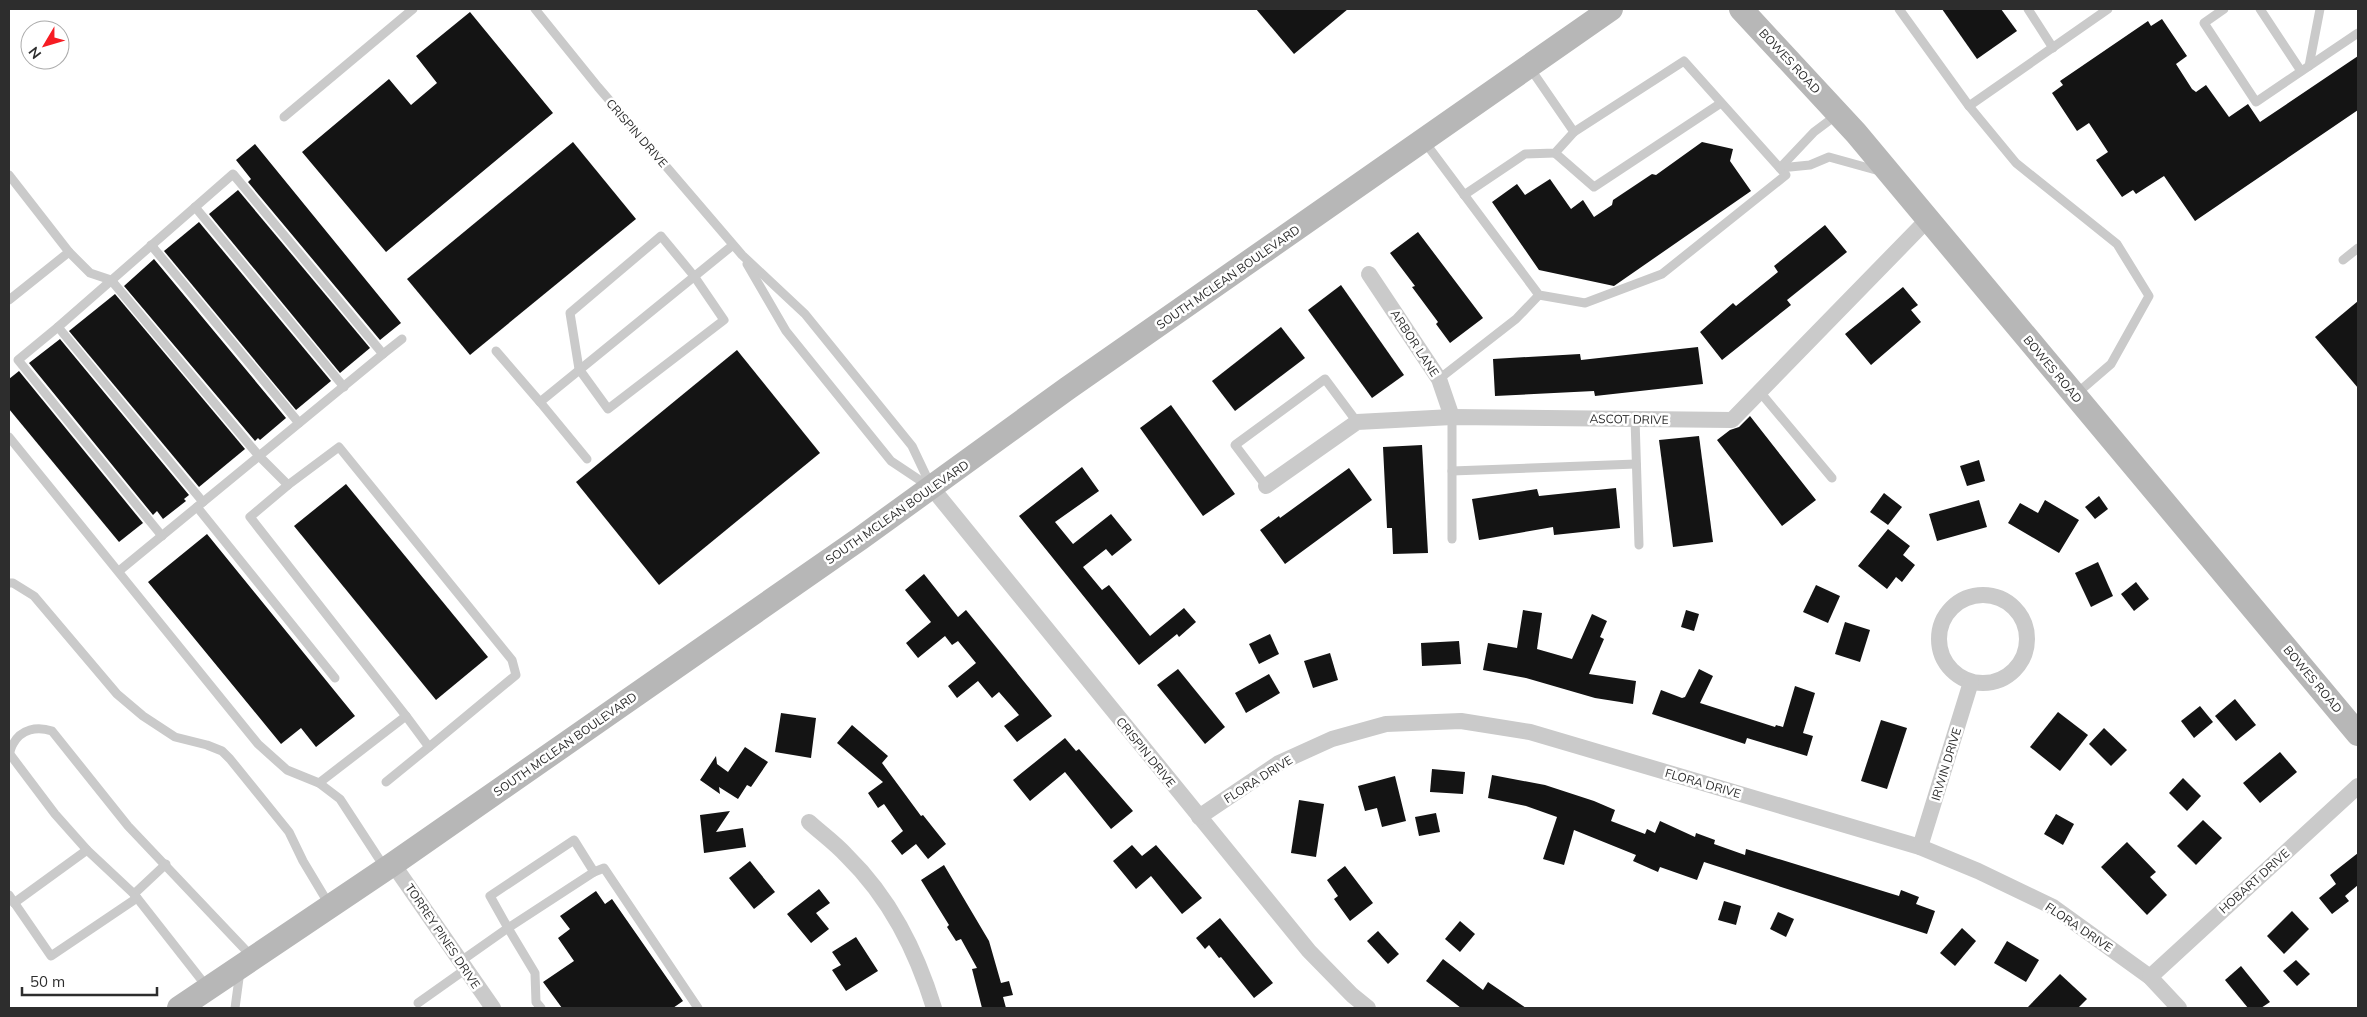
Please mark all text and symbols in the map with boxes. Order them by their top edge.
north arrow [20,20,70,70]
street label: BOWES ROAD [1756,25,1824,97]
text: N [24,43,45,63]
street label: CRISPIN DRIVE [603,96,671,170]
street label: SOUTH MCLEAN BOULEVARD [1153,222,1303,332]
street label: ARBOR LANE [1388,307,1442,379]
street label: BOWES ROAD [2020,332,2086,406]
street label: ASCOT DRIVE [1589,411,1669,427]
street label: SOUTH MCLEAN BOULEVARD [822,457,972,567]
street label: BOWES ROAD [2280,642,2346,716]
street label: SOUTH MCLEAN BOULEVARD [490,689,640,799]
street label: CRISPIN DRIVE [1113,714,1179,790]
street label: IRWIN DRIVE [1928,726,1964,802]
street label: FLORA DRIVE [1221,752,1295,806]
street label: FLORA DRIVE [1663,765,1743,801]
street label: HOBART DRIVE [2216,845,2292,917]
street label: TORREY PINES DRIVE [402,881,484,991]
street label: FLORA DRIVE [2042,899,2116,955]
scale bar [22,964,158,996]
text: 50 m [30,972,65,991]

